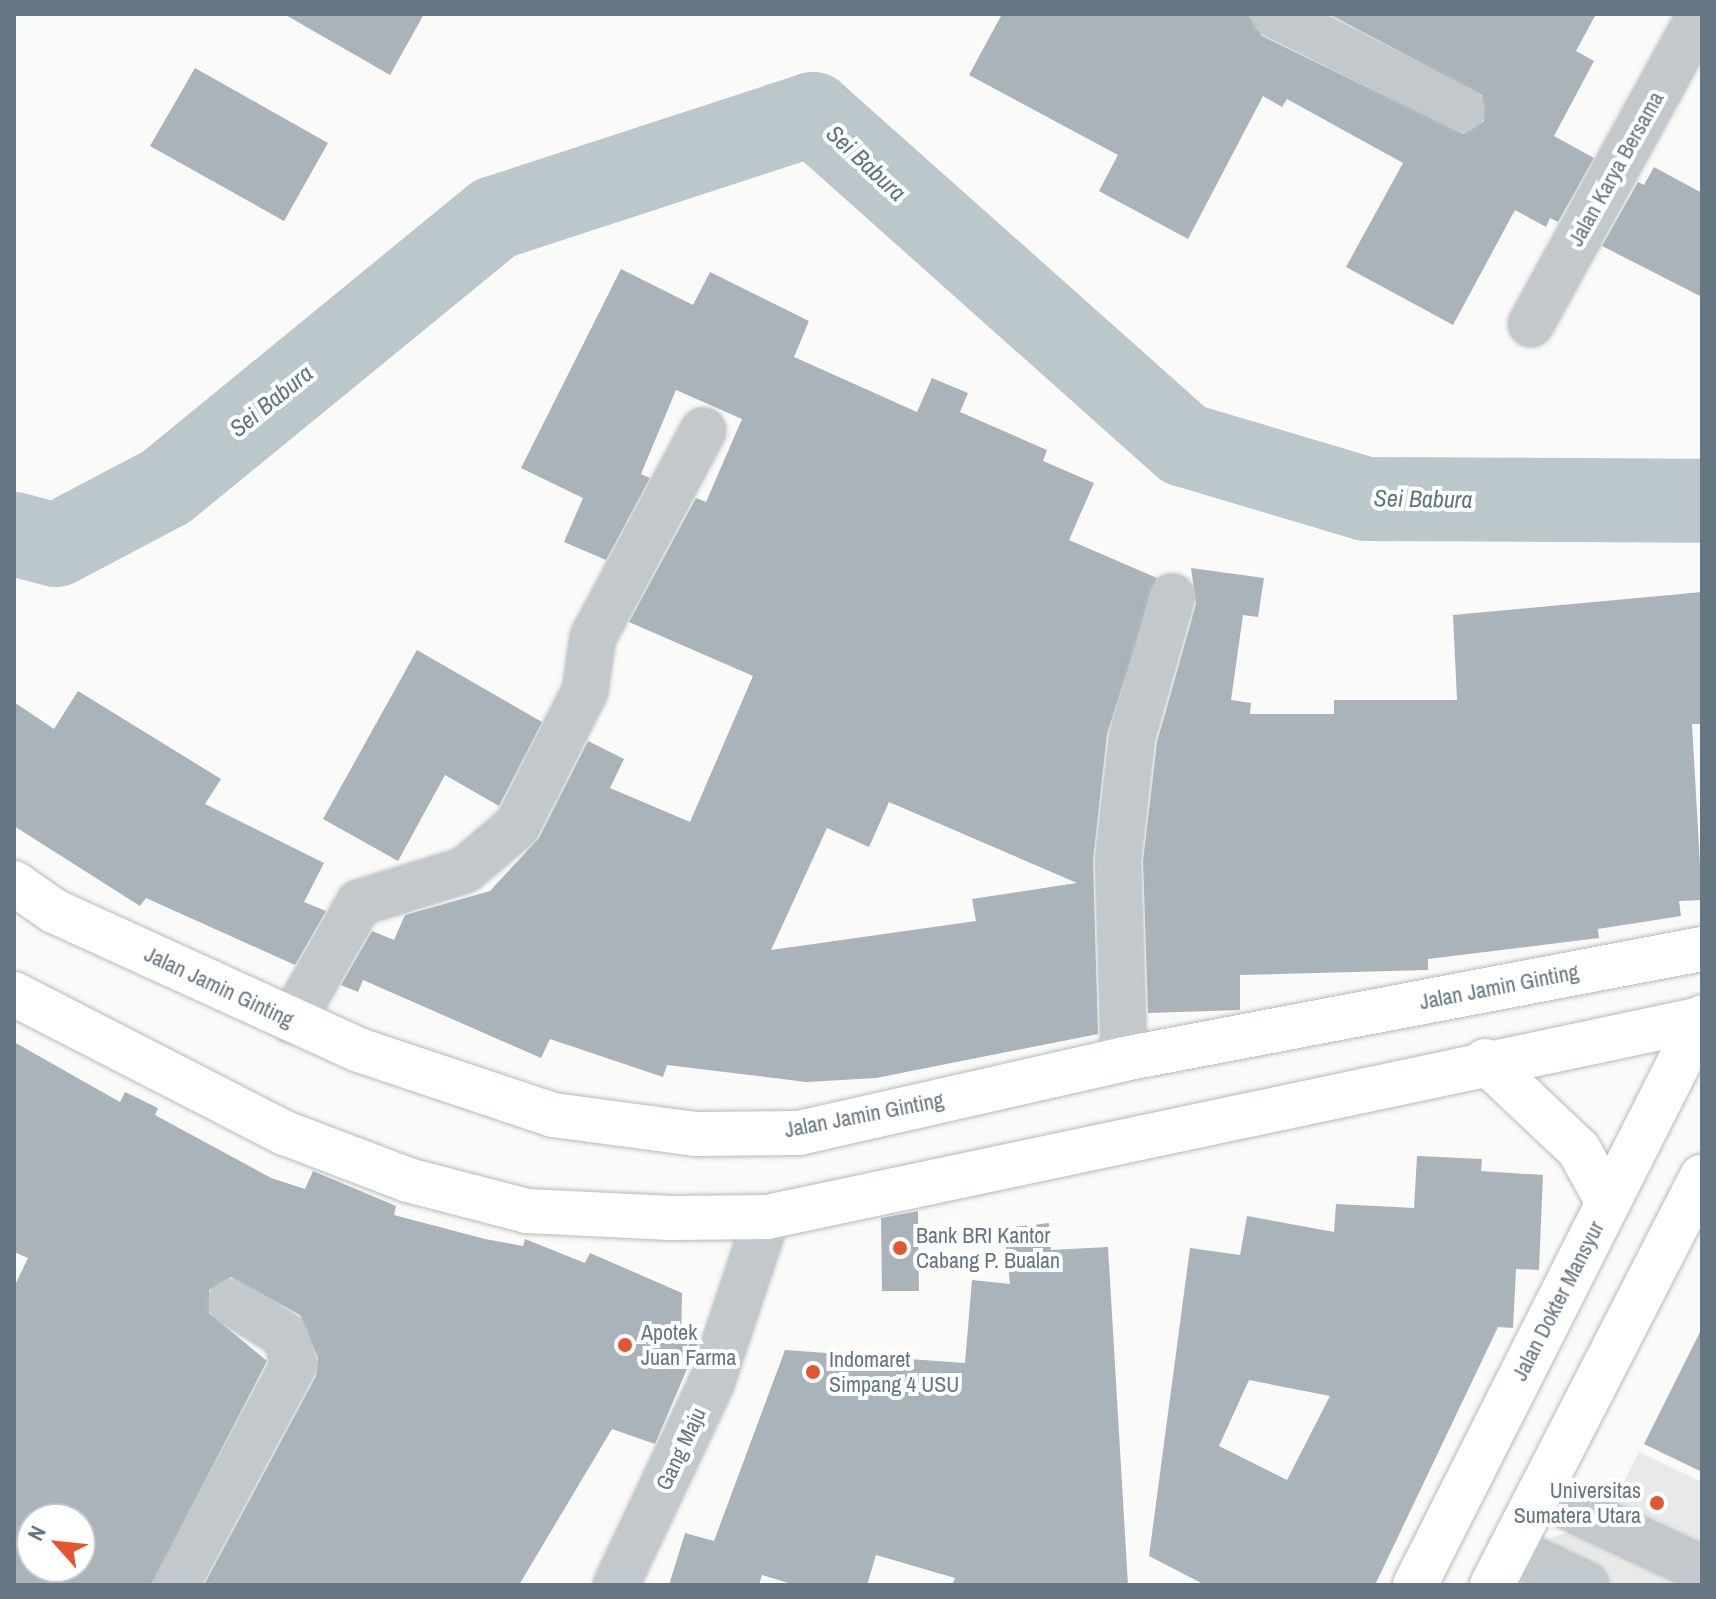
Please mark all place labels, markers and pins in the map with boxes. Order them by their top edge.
place label: Bank BRI Kantor Cabang P. Bualan [916,1222,1060,1274]
marker: Bank BRI Kantor Cabang P. Bualan [891,1239,909,1257]
place label: Apotek Juan Farma [641,1319,736,1370]
marker: Apotek Juan Farma [616,1336,634,1354]
place label: Indomaret Simpang 4 USU [829,1346,959,1398]
marker: Indomaret Simpang 4 USU [804,1363,822,1381]
place label: Universitas Sumatera Utara [1514,1477,1641,1528]
marker: Universitas Sumatera Utara [1648,1494,1666,1512]

